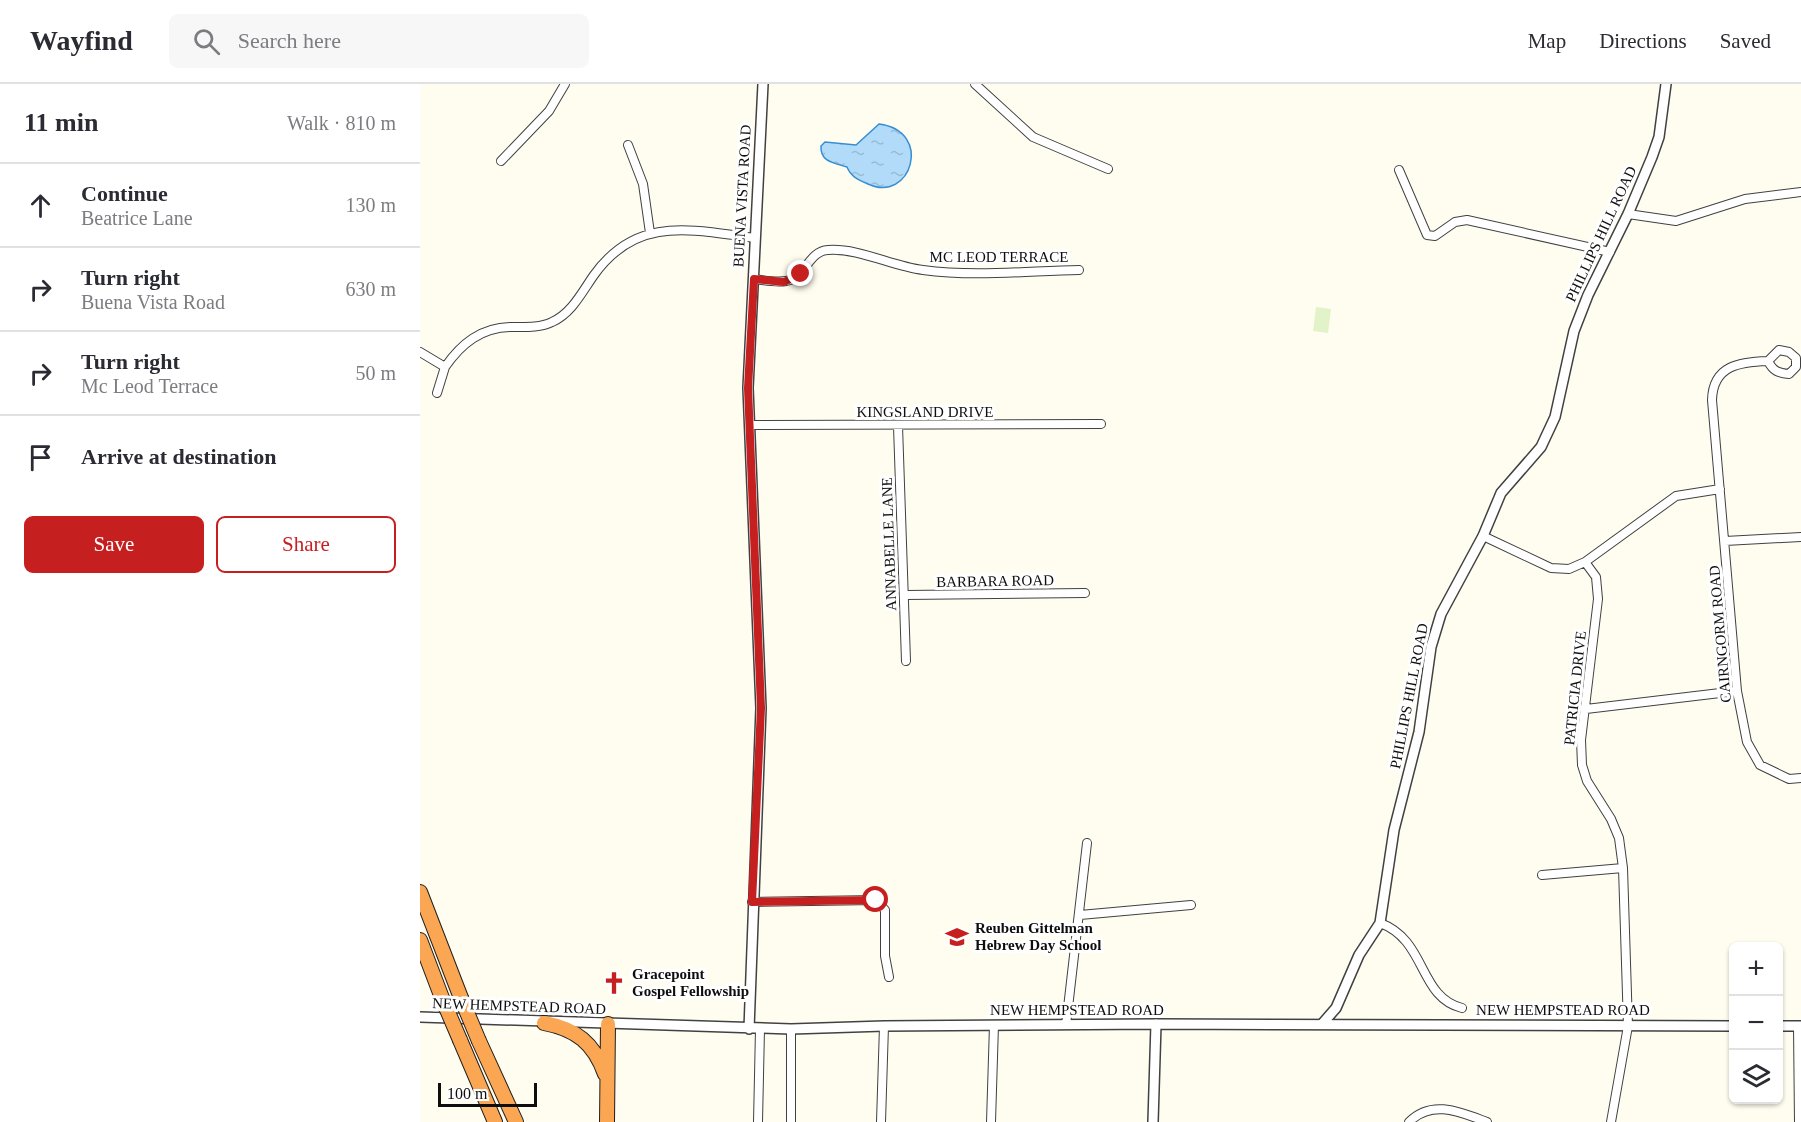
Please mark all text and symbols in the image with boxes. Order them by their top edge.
search box [169,14,589,68]
text: Wayfind [30,25,133,56]
icon: search [190,25,223,58]
text: Search here [238,28,341,53]
text: Map [1528,29,1566,53]
text: Directions [1599,29,1687,53]
text: Saved [1720,29,1771,53]
text: 11 min [24,108,98,137]
text: Walk · 810 m [287,112,396,134]
street label: BUENA VISTA ROAD [730,124,754,268]
street label: PHILLIPS HILL ROAD [1563,164,1640,304]
text: Continue [81,181,168,206]
icon: ahead [24,189,57,222]
text: 130 m [345,194,396,216]
text: Beatrice Lane [81,207,193,229]
street label: MC LEOD TERRACE [930,249,1068,265]
route end [787,260,813,286]
text: Turn right [81,265,180,290]
icon: right [24,273,57,306]
text: 630 m [345,278,396,300]
text: Buena Vista Road [81,291,225,313]
text: Turn right [81,349,180,374]
icon: right [24,357,57,390]
text: 50 m [355,362,396,384]
text: Mc Leod Terrace [81,375,218,397]
street label: KINGSLAND DRIVE [856,404,994,420]
icon: arrive [24,441,57,474]
text: Arrive at destination [81,444,277,469]
street label: ANNABELLE LANE [879,477,899,611]
button: Save [24,516,204,573]
button: Share [216,516,396,573]
street label: CAIRNGORM ROAD [1706,564,1734,703]
street label: BARBARA ROAD [936,572,1054,590]
street label: PHILLIPS HILL ROAD [1387,622,1431,770]
street label: PATRICIA DRIVE [1561,630,1589,746]
route start [862,886,888,912]
place label: Reuben Gittelman Hebrew Day School [975,920,1101,953]
school or university icon: Reuben Gittelman Hebrew Day School [944,924,970,950]
map controls [1729,942,1783,1104]
button: + [1729,942,1783,996]
place label: Gracepoint Gospel Fellowship [632,966,749,999]
church icon: Gracepoint Gospel Fellowship [601,970,627,996]
street label: NEW HEMPSTEAD ROAD [432,995,606,1017]
button: − [1729,996,1783,1050]
street label: NEW HEMPSTEAD ROAD [990,1002,1164,1018]
street label: NEW HEMPSTEAD ROAD [1476,1002,1650,1018]
button: layers [1729,1050,1783,1104]
scale bar [438,1080,537,1108]
text: 100 m [447,1085,487,1102]

